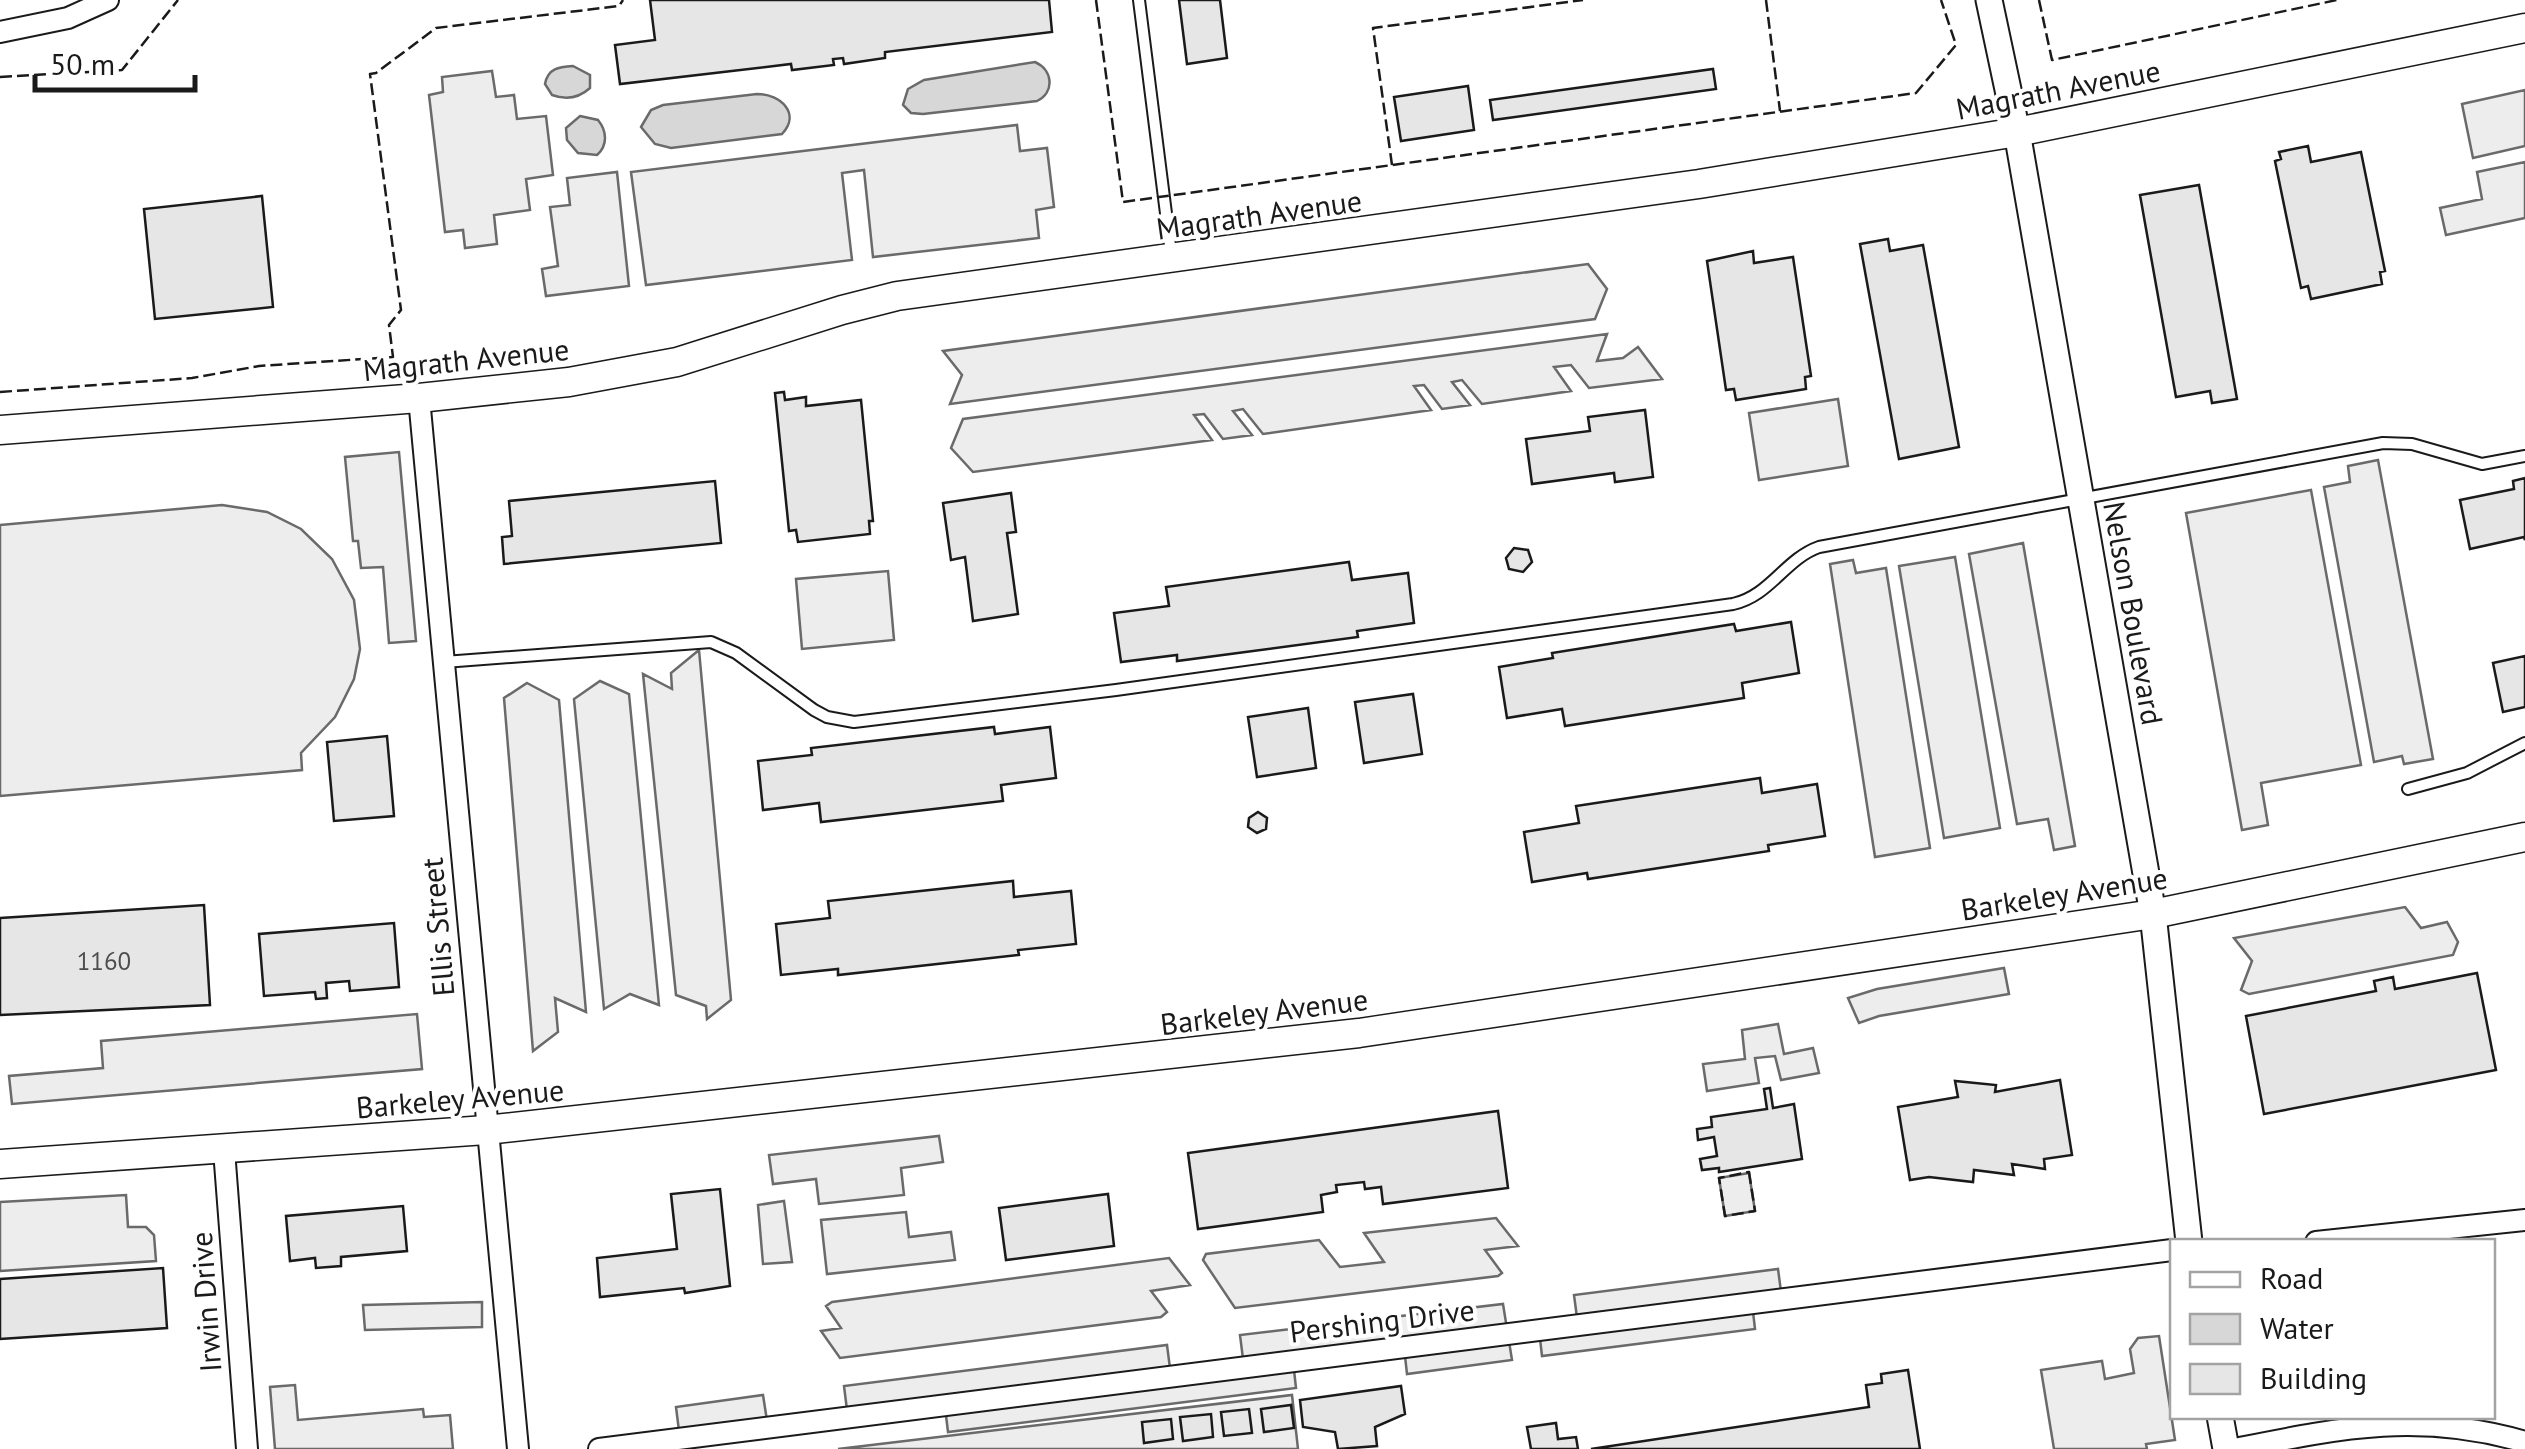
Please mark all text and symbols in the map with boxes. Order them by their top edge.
scale bar [35,30,195,92]
text: 50 m [50,44,115,83]
street label: Magrath Avenue [1953,50,2163,128]
street label: Magrath Avenue [1154,180,1364,248]
street label: Magrath Avenue [361,329,571,389]
street label: Nelson Boulevard [2095,498,2173,728]
street label: Ellis Street [412,856,462,998]
street label: Barkeley Avenue [1958,857,2170,929]
house number: 1160 [77,945,131,977]
street label: Barkeley Avenue [1158,979,1370,1043]
street label: Barkeley Avenue [354,1069,566,1127]
street label: Irwin Drive [181,1230,229,1374]
legend [2170,1239,2495,1419]
text: Road [2260,1258,2324,1297]
street label: Pershing Drive [1287,1289,1477,1351]
text: Water [2260,1308,2334,1347]
text: Building [2260,1358,2367,1397]

